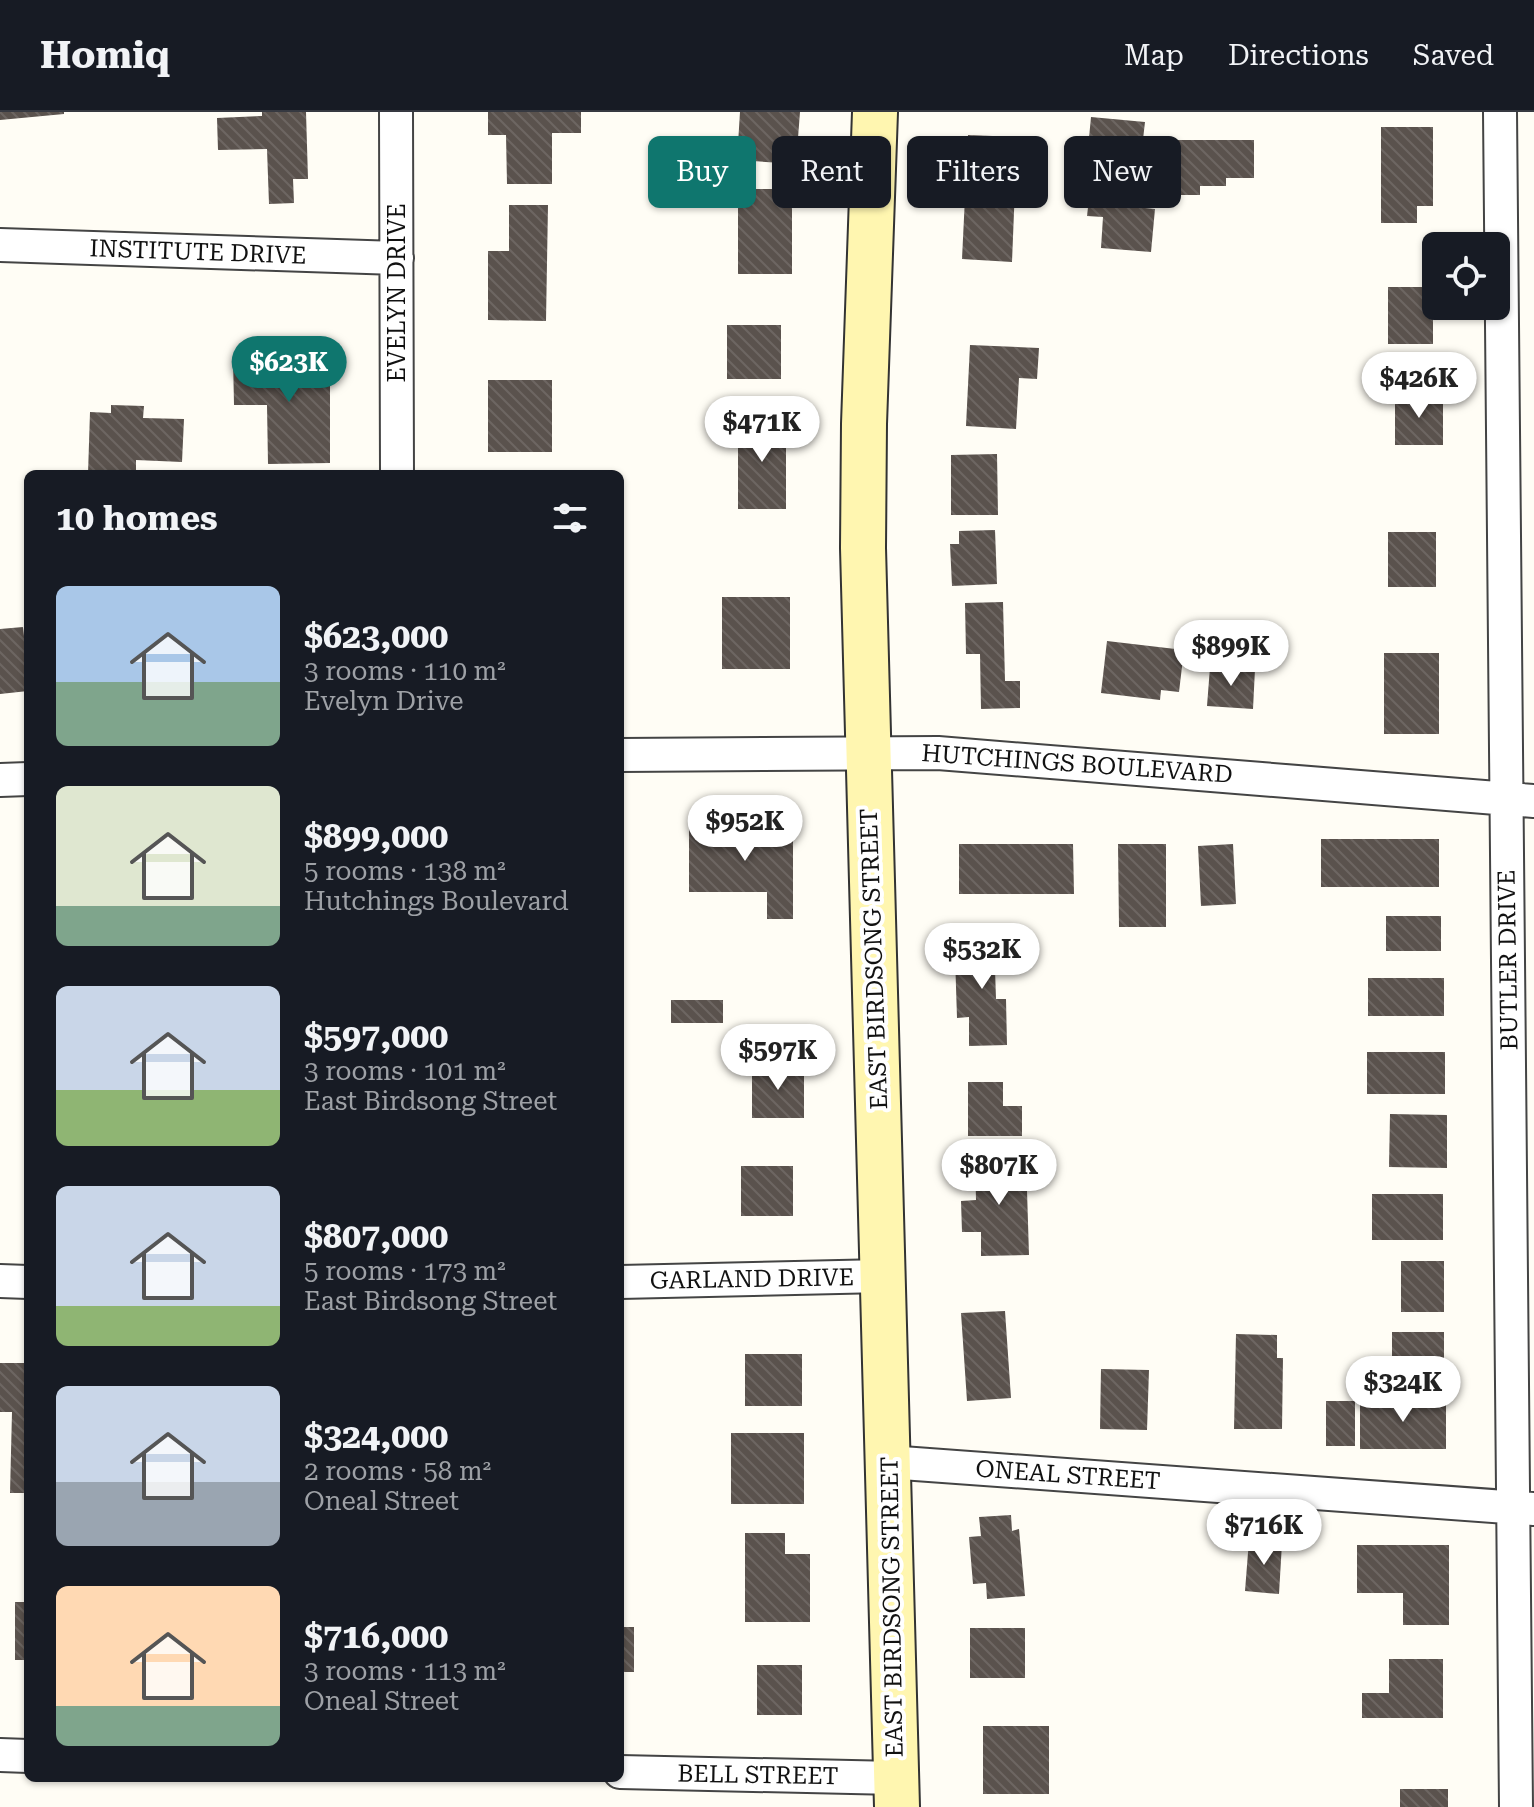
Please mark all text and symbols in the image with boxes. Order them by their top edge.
text: Homiq [40,33,170,77]
text: Map [1124,39,1184,72]
text: Directions [1228,39,1369,72]
text: Saved [1413,39,1494,72]
chip: Buy [648,136,756,208]
chip: Rent [772,136,891,208]
chip: Filters [907,136,1048,208]
chip: New [1064,136,1181,208]
street label: EVELYN DRIVE [383,203,411,383]
map controls [1422,232,1510,320]
button: locate [1422,232,1510,320]
street label: INSTITUTE DRIVE [89,234,307,270]
pin: $623K [233,336,345,404]
text: $623K [250,347,328,377]
pin: $426K [1363,352,1475,420]
text: $426K [1380,363,1458,393]
pin: $471K [706,396,818,464]
text: $471K [723,407,801,437]
icon: filters [548,496,592,540]
text: 10 homes [56,498,218,538]
text: $623,000 [304,616,448,656]
icon: home [120,618,216,714]
pin: $899K [1175,620,1287,688]
text: $899K [1192,631,1270,661]
text: 3 rooms · 110 m² [304,656,506,686]
text: Evelyn Drive [304,686,464,716]
street label: HUTCHINGS BOULEVARD [920,739,1234,789]
pin: $952K [689,795,801,863]
text: $952K [706,806,784,836]
street label: EAST BIRDSONG STREET [855,808,893,1110]
text: $899,000 [304,816,448,856]
icon: home [120,818,216,914]
text: 5 rooms · 138 m² [304,856,506,886]
street label: BUTLER DRIVE [1492,869,1524,1051]
text: Hutchings Boulevard [304,886,569,916]
pin: $532K [926,923,1038,991]
text: $532K [943,934,1021,964]
text: $597,000 [304,1016,448,1056]
icon: home [120,1018,216,1114]
pin: $597K [722,1024,834,1092]
text: $597K [739,1035,817,1065]
text: 3 rooms · 101 m² [304,1056,506,1086]
text: East Birdsong Street [304,1086,557,1116]
pin: $807K [943,1139,1055,1207]
text: $807K [960,1150,1038,1180]
text: $807,000 [304,1216,448,1256]
icon: home [120,1218,216,1314]
text: 5 rooms · 173 m² [304,1256,506,1286]
street label: GARLAND DRIVE [650,1263,854,1295]
text: East Birdsong Street [304,1286,557,1316]
pin: $324K [1347,1356,1459,1424]
text: $324K [1364,1367,1442,1397]
text: $324,000 [304,1416,448,1456]
icon: home [120,1418,216,1514]
street label: ONEAL STREET [975,1455,1161,1495]
text: 2 rooms · 58 m² [304,1456,491,1486]
street label: EAST BIRDSONG STREET [875,1456,909,1758]
text: Oneal Street [304,1486,459,1516]
pin: $716K [1208,1499,1320,1567]
text: $716K [1225,1510,1303,1540]
text: $716,000 [304,1616,448,1656]
icon: home [120,1618,216,1714]
text: 3 rooms · 113 m² [304,1656,506,1686]
text: Oneal Street [304,1686,459,1716]
street label: BELL STREET [677,1760,839,1790]

